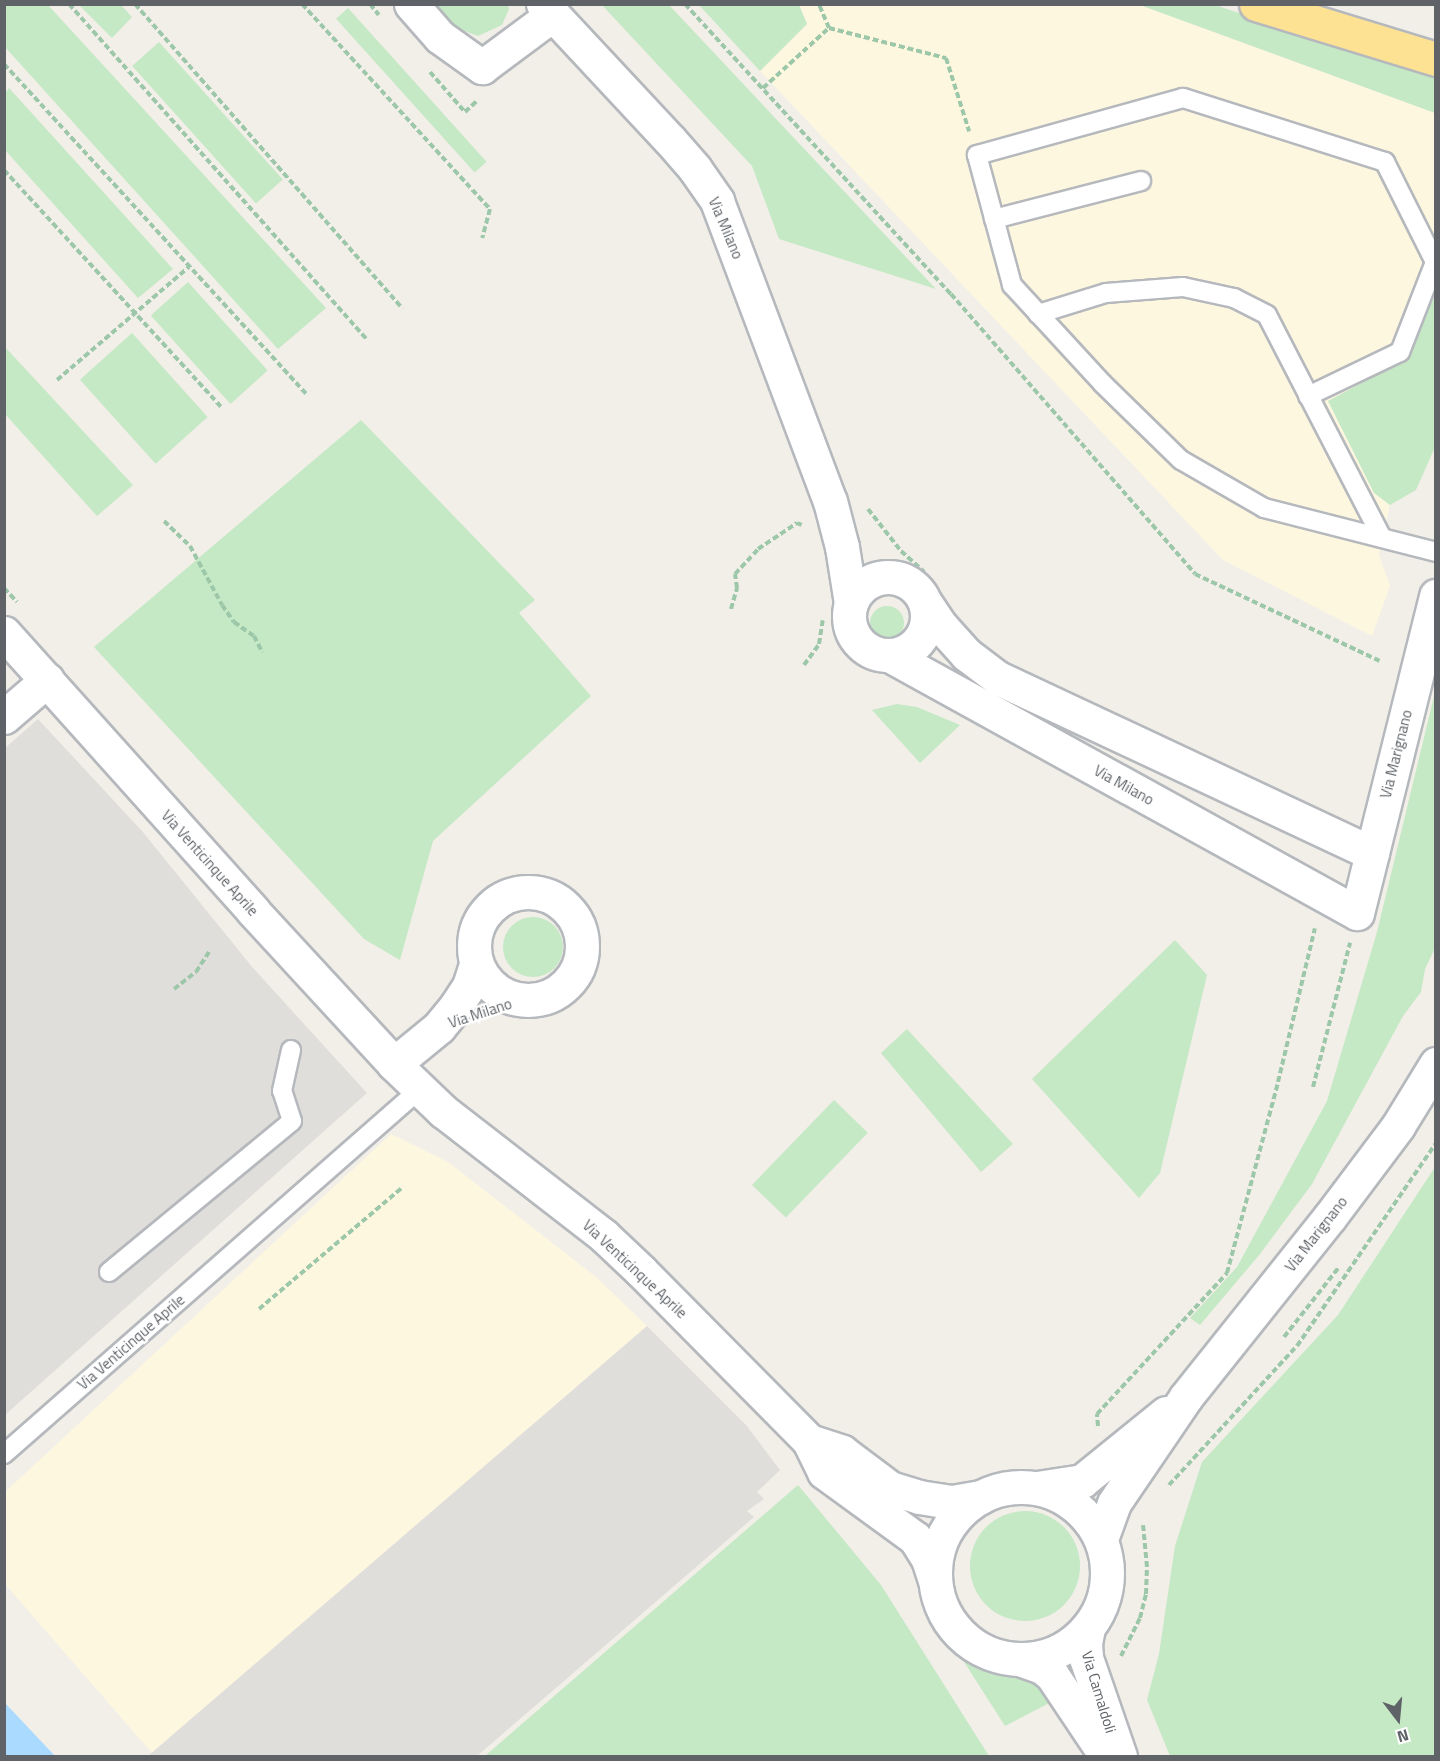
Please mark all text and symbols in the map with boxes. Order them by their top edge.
street label: Via Milano [705,194,747,262]
street label: Via Marignano [1376,708,1416,800]
street label: Via Milano [1091,761,1157,809]
street label: Via Venticinque Aprile [158,806,262,920]
street label: Via Milano [446,994,514,1032]
street label: Via Marignano [1281,1193,1351,1275]
street label: Via Venticinque Aprile [579,1216,691,1322]
street label: Via Venticinque Aprile [74,1291,188,1393]
street label: Via Camaldoli [1078,1649,1120,1735]
north arrow [1368,1689,1428,1749]
text: N [1394,1723,1412,1749]

